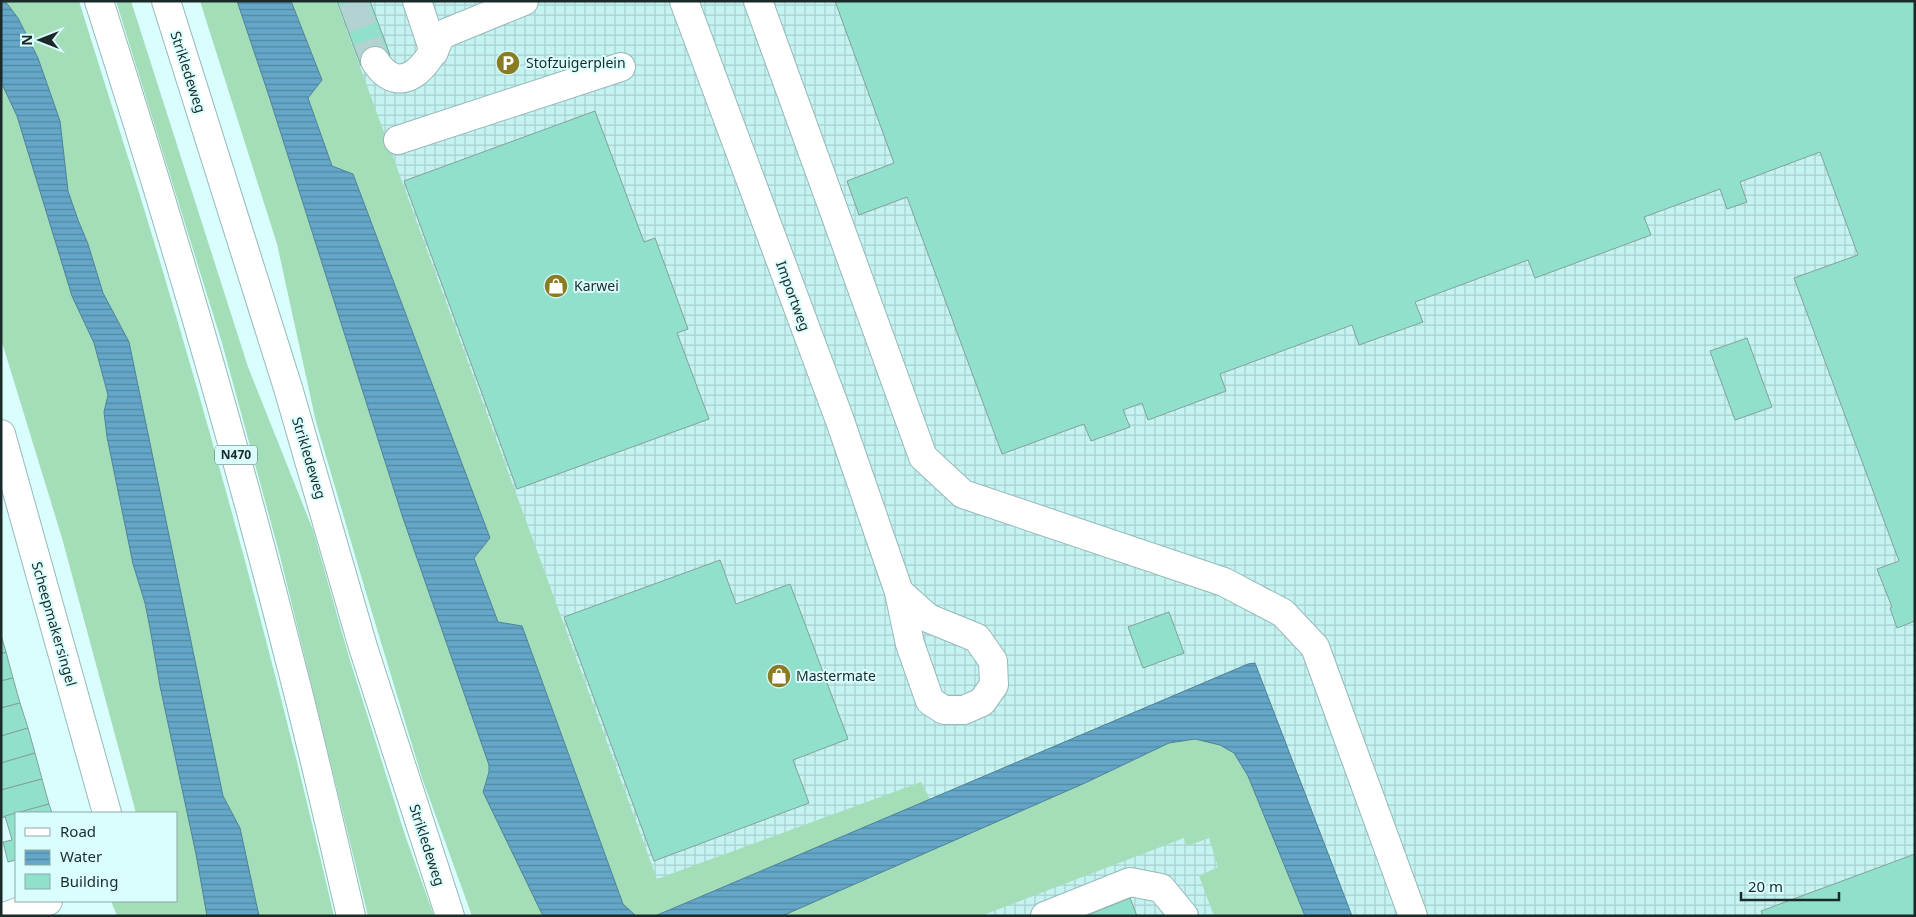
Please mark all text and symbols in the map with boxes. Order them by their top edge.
north arrow [15,15,65,65]
street label: Strikledeweg [166,29,211,115]
text: N [17,34,36,46]
parking icon: Stofzuigerplein [495,50,521,76]
place label: Stofzuigerplein [526,53,626,72]
street label: Importweg [772,258,815,334]
shop icon: Karwei [543,273,569,299]
place label: Karwei [574,276,619,295]
street label: Strikledeweg [288,415,331,501]
road number: N470 [215,446,257,464]
street label: Scheepmakersingel [28,559,81,688]
shop icon: Mastermate [766,663,792,689]
place label: Mastermate [796,666,876,685]
street label: Strikledeweg [405,802,450,888]
legend [15,812,178,902]
text: Road [60,821,96,841]
text: Water [60,846,102,866]
scale bar [1741,870,1838,902]
text: Building [60,871,118,891]
text: 20 m [1748,876,1783,896]

